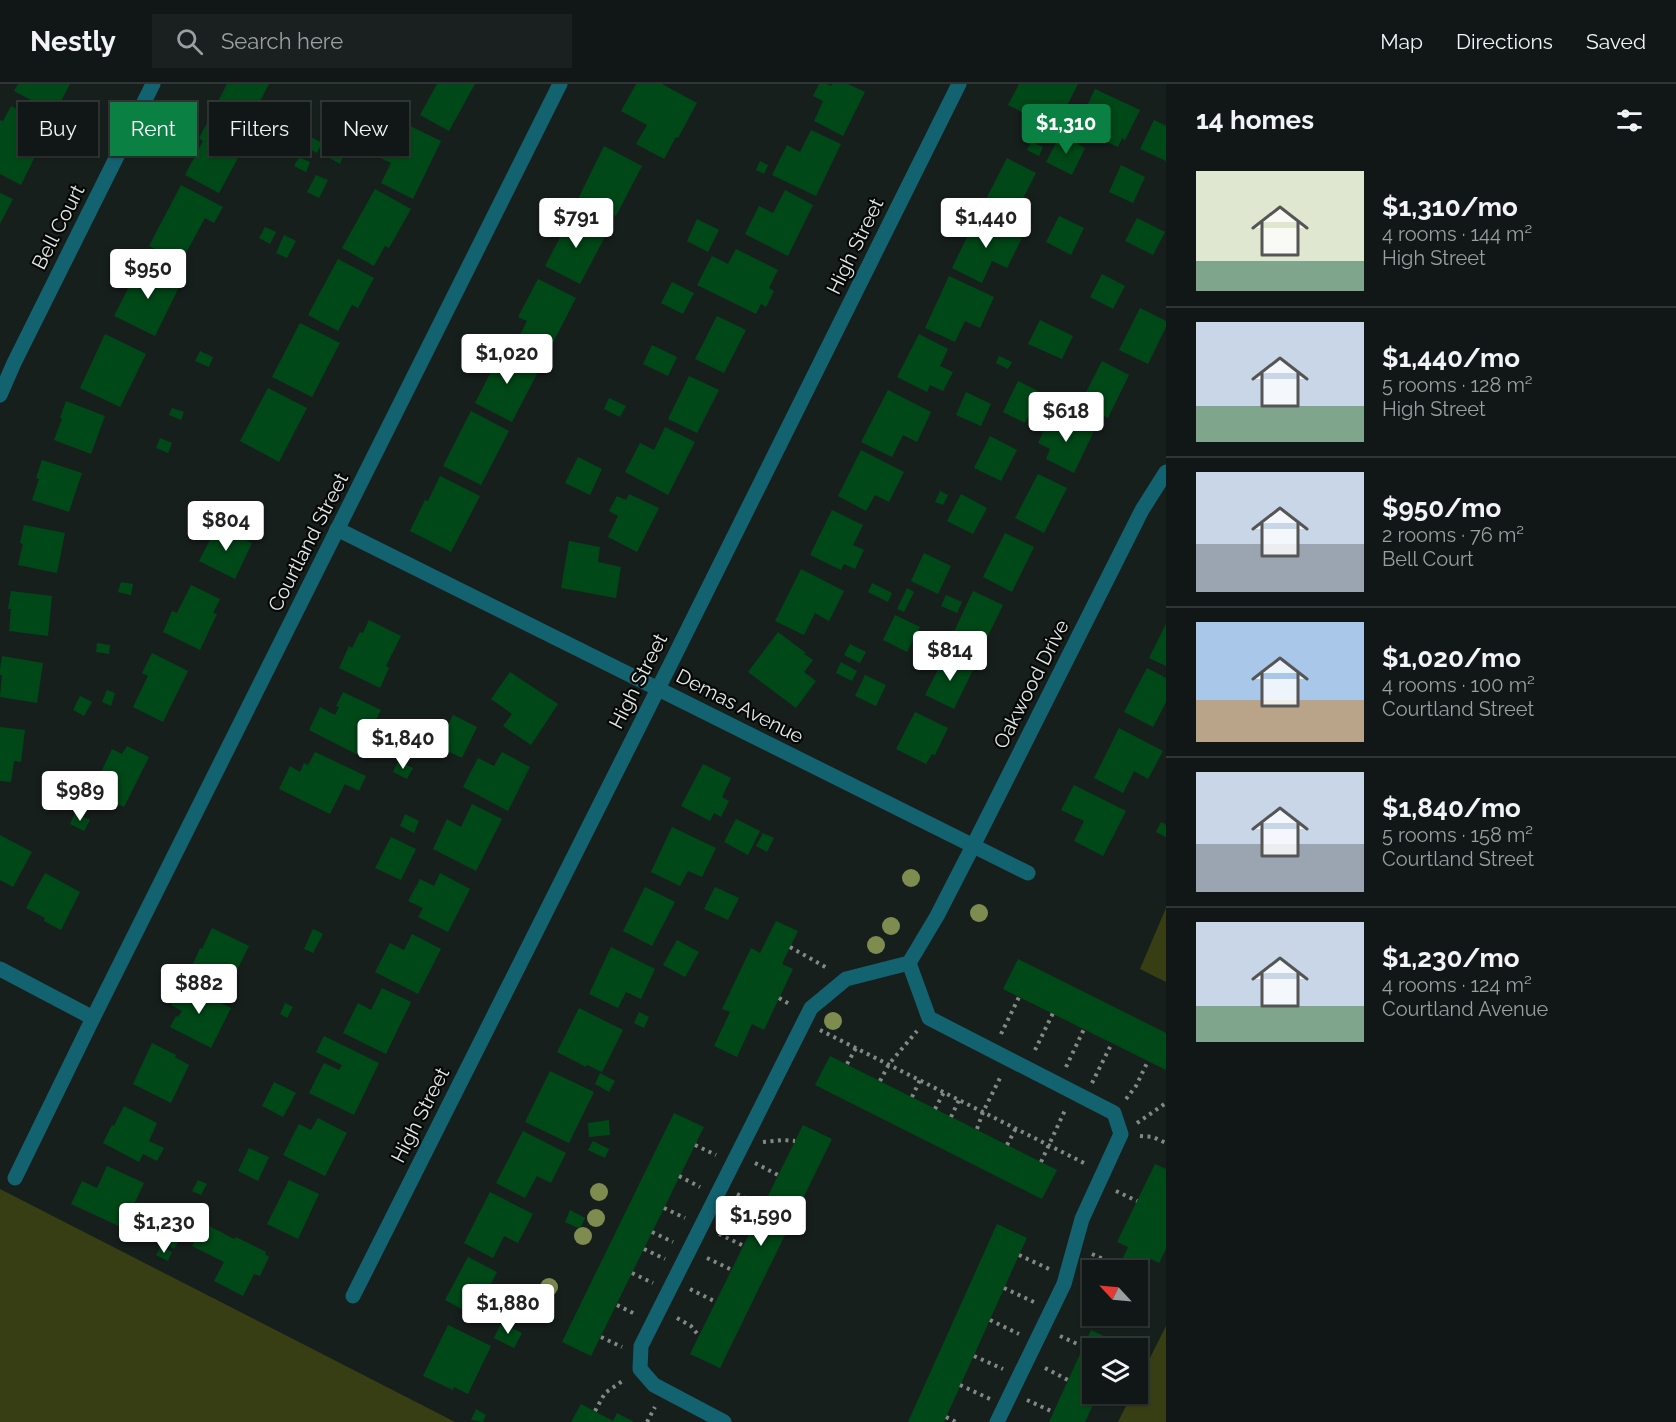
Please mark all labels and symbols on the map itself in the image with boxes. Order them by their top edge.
pin: $1,310 [1017,104,1115,155]
street label: Bell Court [27,180,90,273]
street label: High Street [821,194,889,298]
pin: $791 [540,198,612,249]
pin: $1,440 [937,198,1035,249]
pin: $950 [112,249,184,300]
pin: $1,020 [458,334,556,385]
pin: $618 [1030,392,1102,443]
street label: Courtland Street [263,468,353,615]
pin: $804 [190,501,262,552]
street label: Oakwood Drive [988,615,1074,752]
street label: High Street [604,629,672,733]
pin: $814 [914,631,986,682]
street label: Demas Avenue [672,664,808,749]
pin: $1,840 [354,719,452,770]
pin: $989 [44,771,116,822]
pin: $882 [163,964,235,1015]
street label: High Street [386,1063,454,1167]
pin: $1,590 [712,1196,810,1247]
pin: $1,230 [115,1203,213,1254]
north arrow [1082,1260,1148,1326]
pin: $1,880 [459,1284,557,1335]

